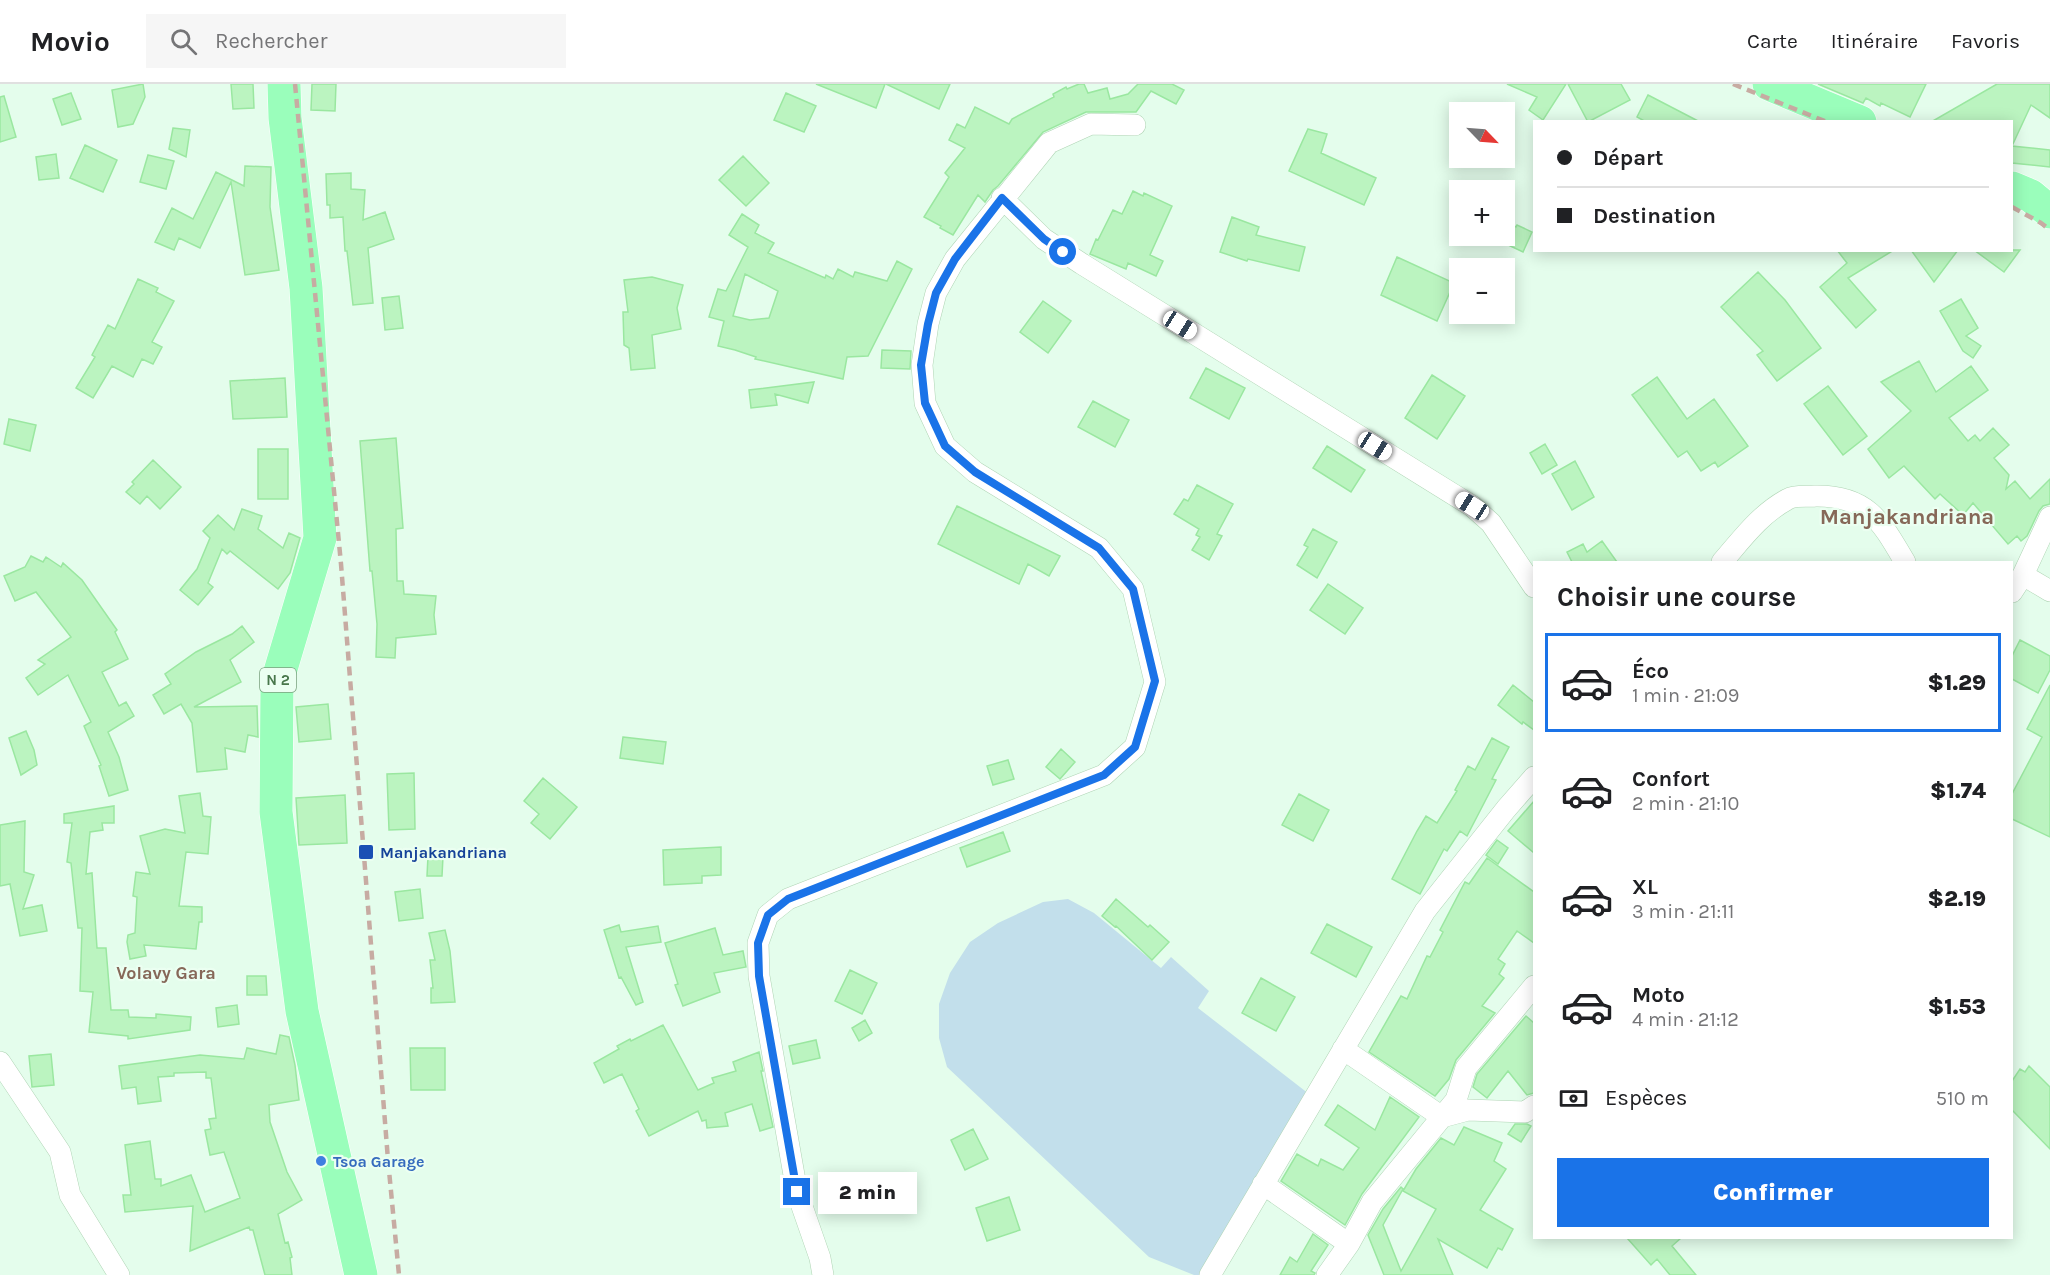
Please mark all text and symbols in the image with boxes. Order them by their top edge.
search box [146,14,566,68]
text: Movio [30,25,110,58]
icon: search [167,25,200,58]
text: Rechercher [215,28,327,54]
text: Carte [1747,29,1798,53]
text: Itinéraire [1831,29,1918,53]
text: Favoris [1951,29,2020,53]
north arrow [1449,102,1515,168]
map controls [1449,102,1515,324]
text: Départ [1593,145,1663,171]
button: + [1449,180,1515,246]
text: Destination [1593,203,1716,229]
route start [1049,238,1076,265]
button: − [1449,258,1515,324]
car [1160,308,1200,342]
car [1355,429,1395,463]
car [1452,489,1492,523]
district label: Manjakandriana [1820,504,1994,530]
text: Choisir une course [1557,581,1796,613]
icon: car [1560,656,1614,710]
text: Éco [1632,658,1669,684]
road number: N 2 [260,668,296,692]
text: $1.29 [1927,670,1986,696]
text: 1 min · 21:09 [1632,684,1739,707]
icon: car [1560,764,1614,818]
text: Confort [1632,766,1710,792]
text: $1.74 [1930,778,1986,804]
text: 2 min · 21:10 [1632,792,1739,815]
marker: Manjakandriana [357,843,375,861]
place label: Manjakandriana [380,843,507,862]
icon: car [1560,872,1614,926]
text: XL [1632,874,1658,900]
text: $2.19 [1927,886,1986,912]
text: 3 min · 21:11 [1632,900,1734,923]
district label: Volavy Gara [116,962,216,984]
icon: car [1560,980,1614,1034]
text: Moto [1632,982,1685,1008]
text: $1.53 [1928,994,1986,1020]
text: 4 min · 21:12 [1632,1008,1739,1031]
icon: cash [1557,1082,1590,1115]
text: Espèces [1605,1085,1687,1111]
text: 510 m [1936,1087,1989,1110]
place label: Tsoa Garage [333,1152,424,1171]
marker: Tsoa Garage [314,1154,328,1168]
button: Confirmer [1557,1158,1989,1227]
callout: 2 min [818,1171,917,1213]
route end [783,1178,810,1205]
text: 2 min [839,1181,896,1204]

